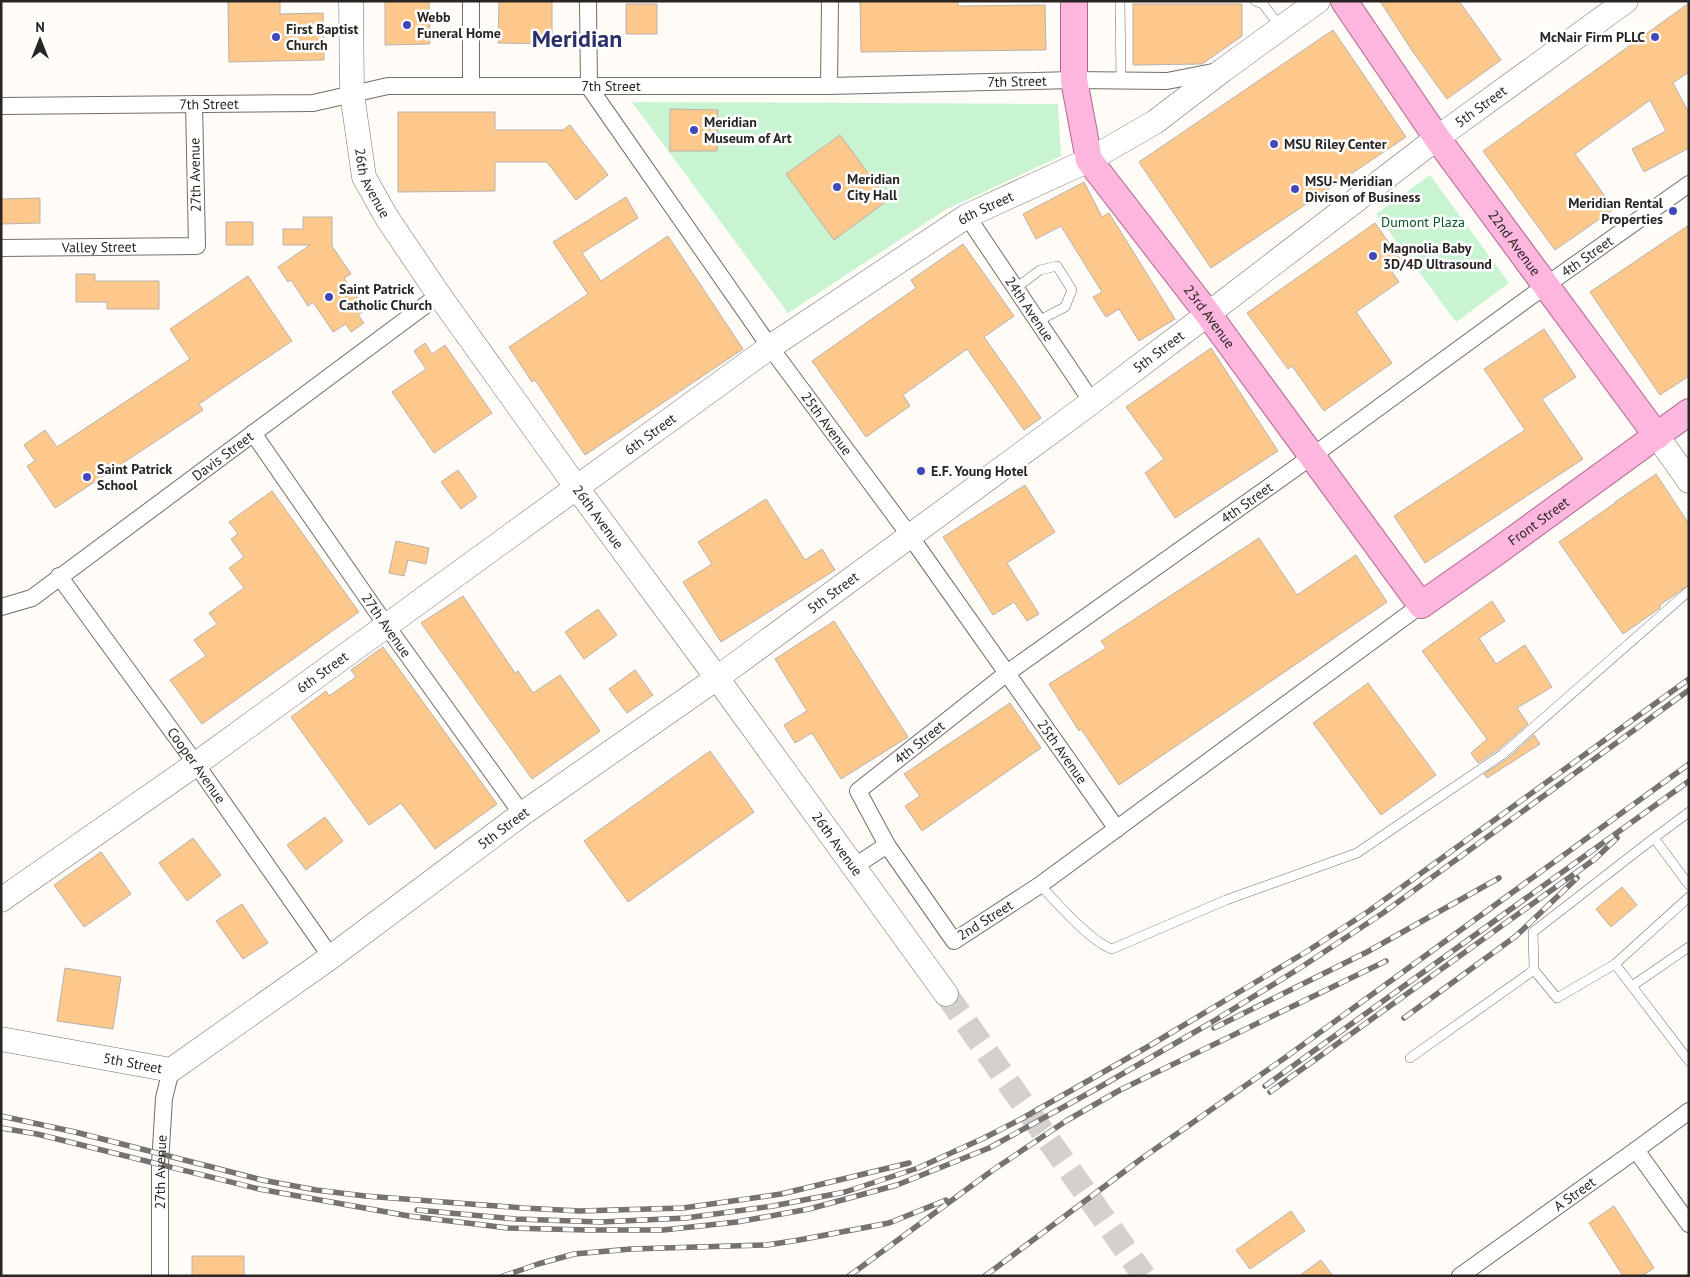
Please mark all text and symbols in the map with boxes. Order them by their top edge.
place label: Webb Funeral Home [417,8,501,42]
north arrow [15,15,65,65]
text: N [35,18,45,36]
marker: Webb Funeral Home [401,19,413,31]
place label: First Baptist Church [286,20,358,54]
district label: Meridian [532,23,622,54]
place label: McNair Firm PLLC [1540,28,1645,46]
marker: First Baptist Church [270,31,282,43]
marker: McNair Firm PLLC [1649,31,1661,43]
street label: 7th Street [987,72,1047,91]
street label: 7th Street [581,77,641,95]
street label: 5th Street [1451,81,1510,131]
street label: 7th Street [179,95,239,113]
place label: Meridian Museum of Art [704,113,792,147]
marker: Meridian Museum of Art [688,124,700,136]
place label: MSU Riley Center [1284,135,1387,153]
street label: 27th Avenue [185,138,205,212]
marker: MSU Riley Center [1268,138,1280,150]
street label: 26th Avenue [351,147,394,221]
place label: Meridian City Hall [847,170,900,204]
place label: MSU- Meridian Divison of Business [1305,172,1420,206]
marker: Meridian City Hall [831,181,843,193]
marker: MSU- Meridian Divison of Business [1289,183,1301,195]
street label: 6th Street [954,187,1016,229]
place label: Meridian Rental Properties [1568,194,1664,228]
marker: Meridian Rental Properties [1667,205,1679,217]
street label: 22nd Avenue [1484,206,1545,279]
park label: Dumont Plaza [1381,213,1465,231]
street label: 4th Street [1557,232,1617,281]
street label: Valley Street [61,238,137,256]
place label: Magnolia Baby 3D/4D Ultrasound [1383,239,1492,273]
marker: Magnolia Baby 3D/4D Ultrasound [1367,250,1379,262]
street label: 24th Avenue [1001,273,1058,345]
place label: Saint Patrick Catholic Church [339,280,432,314]
street label: 23rd Avenue [1180,281,1239,352]
marker: Saint Patrick Catholic Church [323,291,335,303]
street label: 5th Street [1129,326,1188,377]
street label: 25th Avenue [797,388,856,459]
street label: 6th Street [621,409,680,459]
street label: Davis Street [188,427,257,485]
place label: Saint Patrick School [97,460,172,494]
place label: E.F. Young Hotel [931,462,1029,480]
marker: E.F. Young Hotel [915,465,927,477]
marker: Saint Patrick School [81,471,93,483]
street label: 4th Street [1217,478,1276,527]
street label: 26th Avenue [569,481,628,552]
street label: Front Street [1504,493,1573,550]
street label: 5th Street [804,568,862,618]
street label: 27th Avenue [358,590,415,661]
street label: 6th Street [293,647,352,697]
street label: 25th Avenue [1033,716,1091,787]
street label: 4th Street [890,717,948,768]
street label: Cooper Avenue [163,724,230,807]
street label: 5th Street [474,803,533,853]
street label: 26th Avenue [808,808,866,880]
street label: 2nd Street [954,896,1016,944]
street label: 5th Street [102,1049,164,1077]
street label: 27th Avenue [151,1134,171,1209]
street label: A Street [1550,1173,1599,1215]

